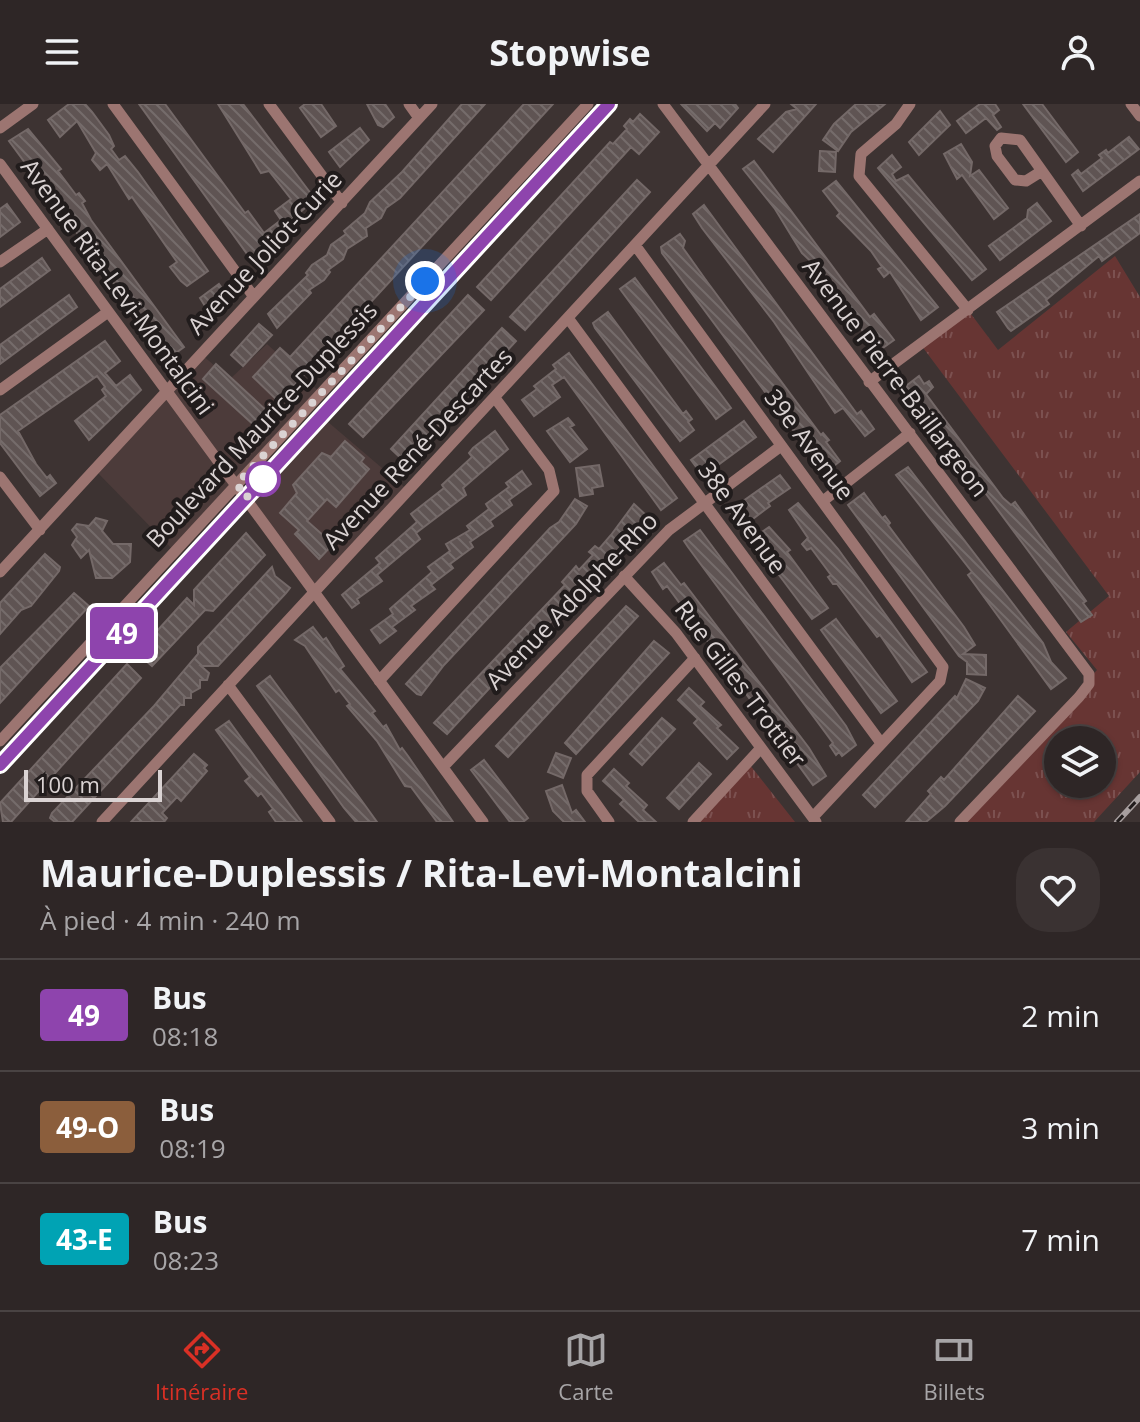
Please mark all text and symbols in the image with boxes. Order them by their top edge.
text: Stopwise [489,28,651,77]
icon: menu [40,30,84,74]
icon: person [1056,30,1100,74]
street label: Avenue Rita-Levi-Montalcini [14,151,222,421]
street label: Avenue Joliot-Curie [179,163,348,341]
street label: Avenue Pierre-Baillargeon [796,251,997,503]
your location [405,261,445,301]
street label: Boulevard Maurice-Duplessis [138,294,384,554]
street label: Avenue René-Descartes [315,340,519,556]
street label: 39e Avenue [758,382,863,506]
street label: 38e Avenue [691,455,795,580]
unlabelled marker [246,462,280,496]
street label: Avenue Adolphe-Rho [478,504,664,696]
street label: Rue Gilles Trottier [668,593,815,773]
line badge: 49 [86,607,158,659]
text: 49 [106,614,138,652]
map controls [1044,726,1116,798]
button: layers [1044,726,1116,798]
scale bar [24,766,162,802]
text: 100 m [36,769,100,799]
text: Maurice-Duplessis / Rita-Levi-Montalcini [40,846,803,898]
button: heart [1016,848,1100,932]
text: À pied · 4 min · 240 m [40,902,300,938]
text: Bus [152,977,207,1018]
text: 2 min [1021,995,1100,1036]
text: 49 [68,996,100,1034]
text: 08:18 [152,1018,218,1054]
text: Bus [159,1089,214,1130]
text: 3 min [1021,1107,1100,1148]
text: 49-O [56,1108,119,1146]
text: 08:19 [159,1130,226,1166]
text: Bus [153,1201,208,1242]
text: 7 min [1021,1219,1100,1260]
text: 43-E [56,1220,113,1258]
text: 08:23 [153,1242,219,1278]
tab: Itinéraire [155,1328,248,1406]
tab: Carte [558,1328,614,1406]
tab: Billets [923,1328,985,1406]

